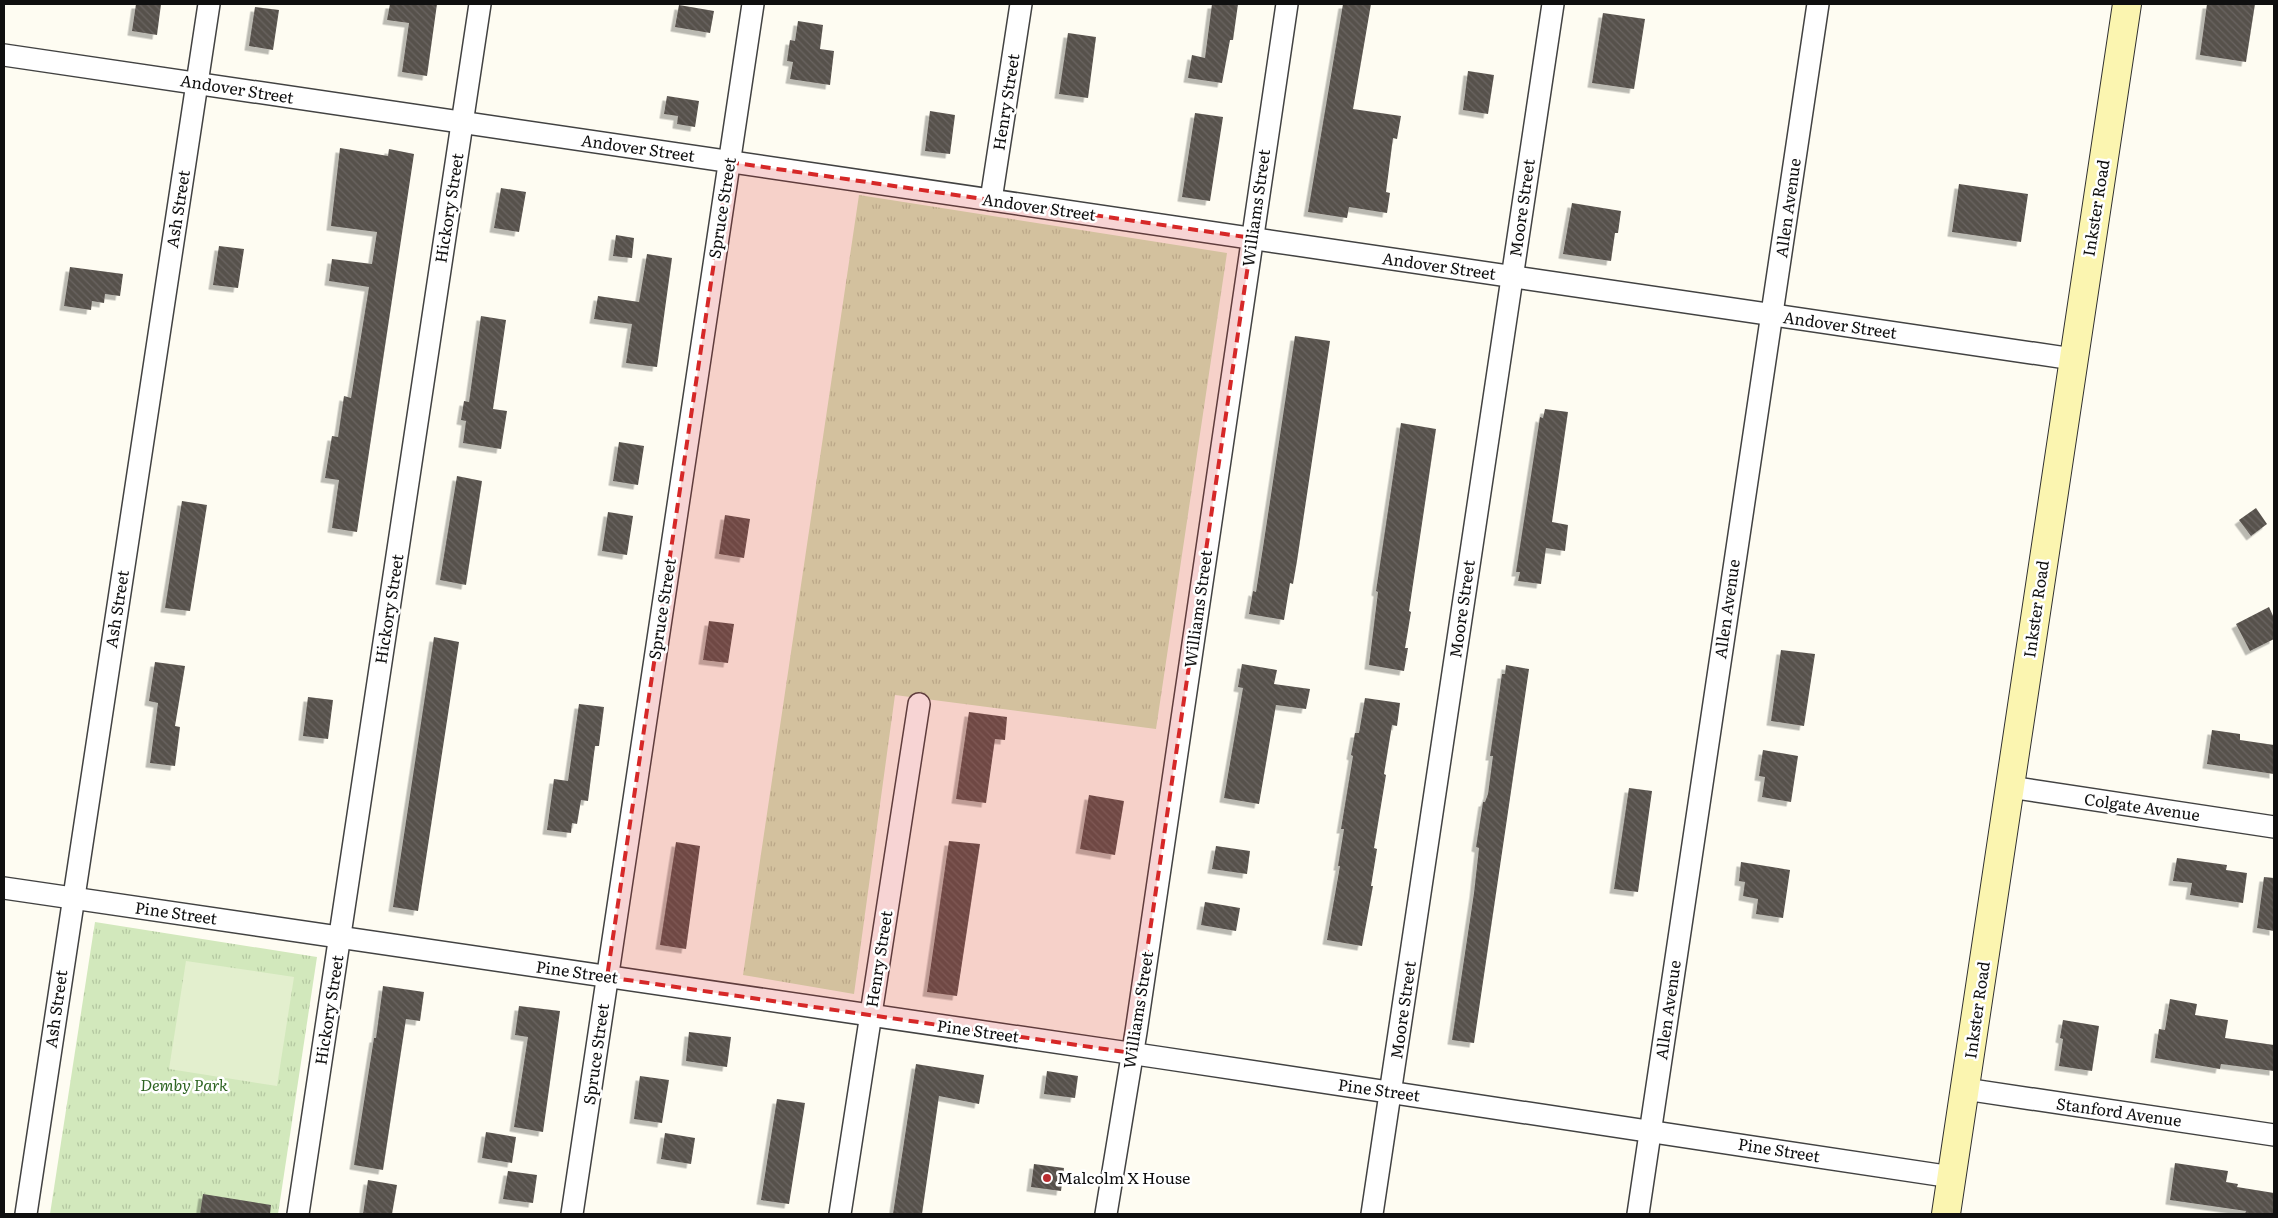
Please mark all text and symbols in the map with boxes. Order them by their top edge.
street label: Henry Street [986,51,1025,152]
street label: Andover Street [179,67,296,109]
street label: Andover Street [580,127,697,167]
street label: Williams Street [1235,147,1275,268]
street label: Hickory Street [427,151,469,265]
street label: Spruce Street [701,155,741,260]
street label: Allen Avenue [1768,156,1806,259]
street label: Moore Street [1502,157,1540,259]
street label: Inkster Road [2075,157,2115,258]
street label: Ash Street [159,168,195,250]
street label: Andover Street [981,186,1098,226]
street label: Andover Street [1381,245,1498,285]
street label: Andover Street [1782,304,1899,344]
street label: Williams Street [1177,548,1217,669]
street label: Hickory Street [367,552,409,666]
street label: Spruce Street [641,556,681,661]
street label: Allen Avenue [1707,557,1745,660]
street label: Moore Street [1442,558,1480,660]
street label: Inkster Road [2016,558,2054,659]
street label: Ash Street [98,568,134,650]
street label: Colgate Avenue [2083,786,2202,826]
street label: Pine Street [133,894,219,930]
street label: Henry Street [859,908,898,1009]
street label: Williams Street [1116,949,1158,1070]
street label: Hickory Street [307,953,349,1067]
street label: Pine Street [534,953,620,989]
street label: Allen Avenue [1648,958,1686,1061]
street label: Moore Street [1383,959,1421,1061]
street label: Inkster Road [1957,959,1995,1060]
street label: Ash Street [38,968,72,1049]
street label: Spruce Street [576,1001,614,1106]
street label: Pine Street [935,1012,1021,1048]
street label: Pine Street [1336,1071,1422,1107]
park label: Demby Park [140,1072,228,1096]
street label: Stanford Avenue [2055,1090,2183,1132]
street label: Pine Street [1736,1131,1822,1167]
place label: Malcolm X House [1057,1165,1190,1189]
marker: Malcolm X House [1041,1172,1053,1184]

